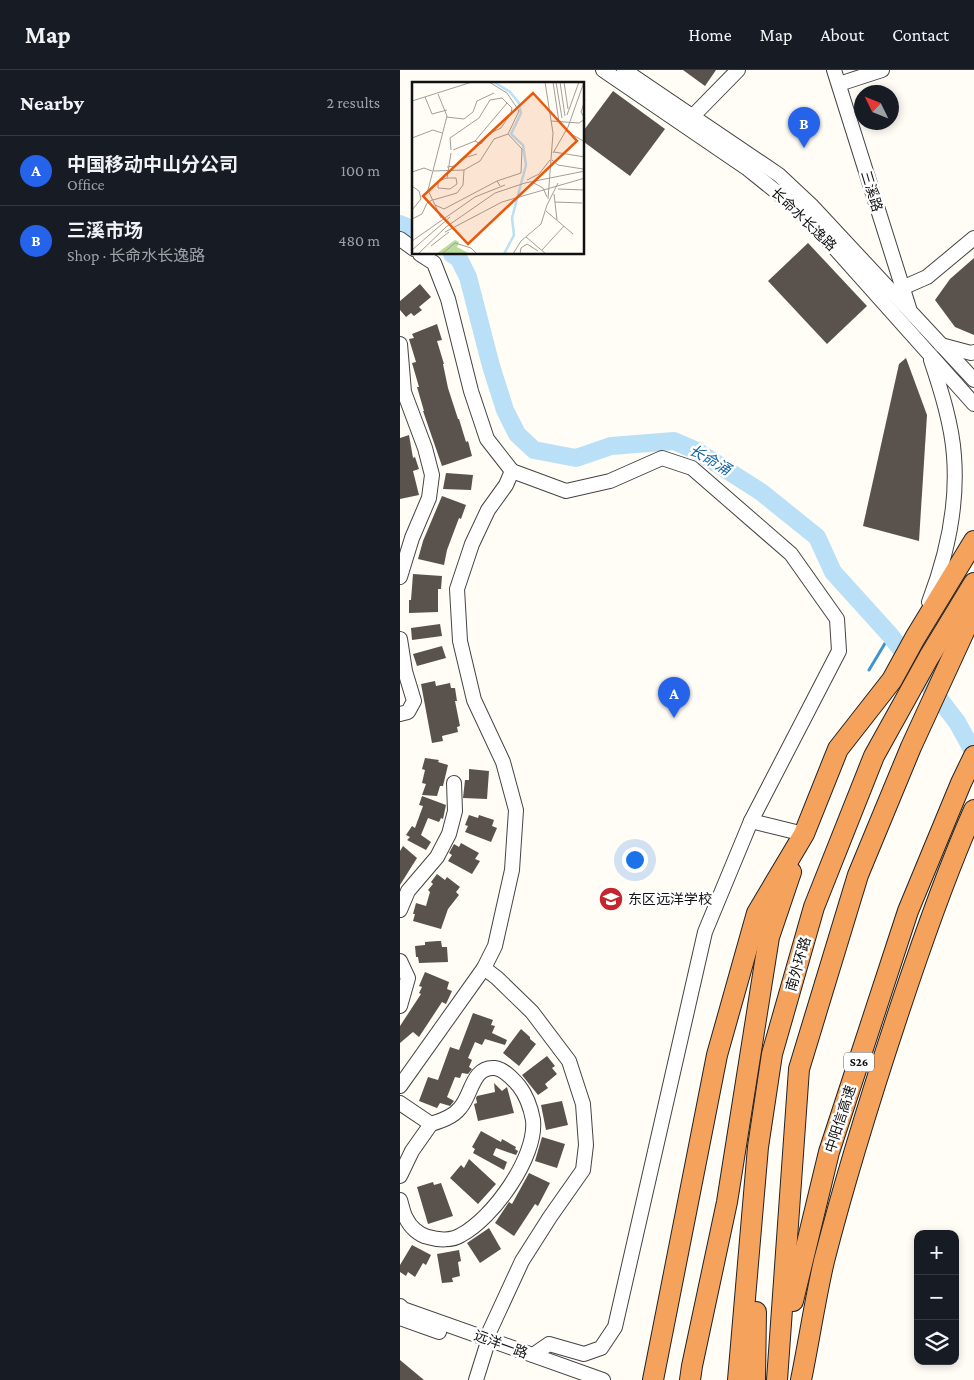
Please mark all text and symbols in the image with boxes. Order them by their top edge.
text: Map [25,21,71,48]
text: Home [689,25,732,45]
text: Map [760,25,792,45]
text: About [820,25,864,45]
text: Contact [892,25,949,45]
inset map [412,82,585,255]
north arrow [854,85,899,130]
text: Nearby [20,91,84,115]
text: 2 results [327,94,380,111]
pin: B [788,107,820,148]
text: 中国移动中山分公司 [67,154,238,175]
text: A [31,162,41,179]
text: 100 m [341,162,380,179]
street label: 三溪路 [858,169,886,213]
text: Office [67,176,105,193]
street label: 长命水长逸路 [768,184,840,254]
text: 三溪市场 [67,220,143,241]
text: B [31,232,41,249]
text: 480 m [338,232,380,249]
text: Shop · 长命水长逸路 [67,247,205,264]
water label: 长命涌 [687,442,735,479]
pin: A [658,677,690,718]
your location [622,847,648,873]
school or university icon: 东区远洋学校 [598,886,624,912]
place label: 东区远洋学校 [628,891,712,907]
street label: 南外环路 [783,935,813,993]
road number: S26 [844,1052,874,1072]
street label: 中阳信高速 [822,1083,858,1155]
map controls [914,1230,959,1365]
button: + [914,1230,959,1275]
button: − [914,1275,959,1320]
button: layers [914,1320,959,1365]
street label: 远洋一路 [472,1327,530,1361]

